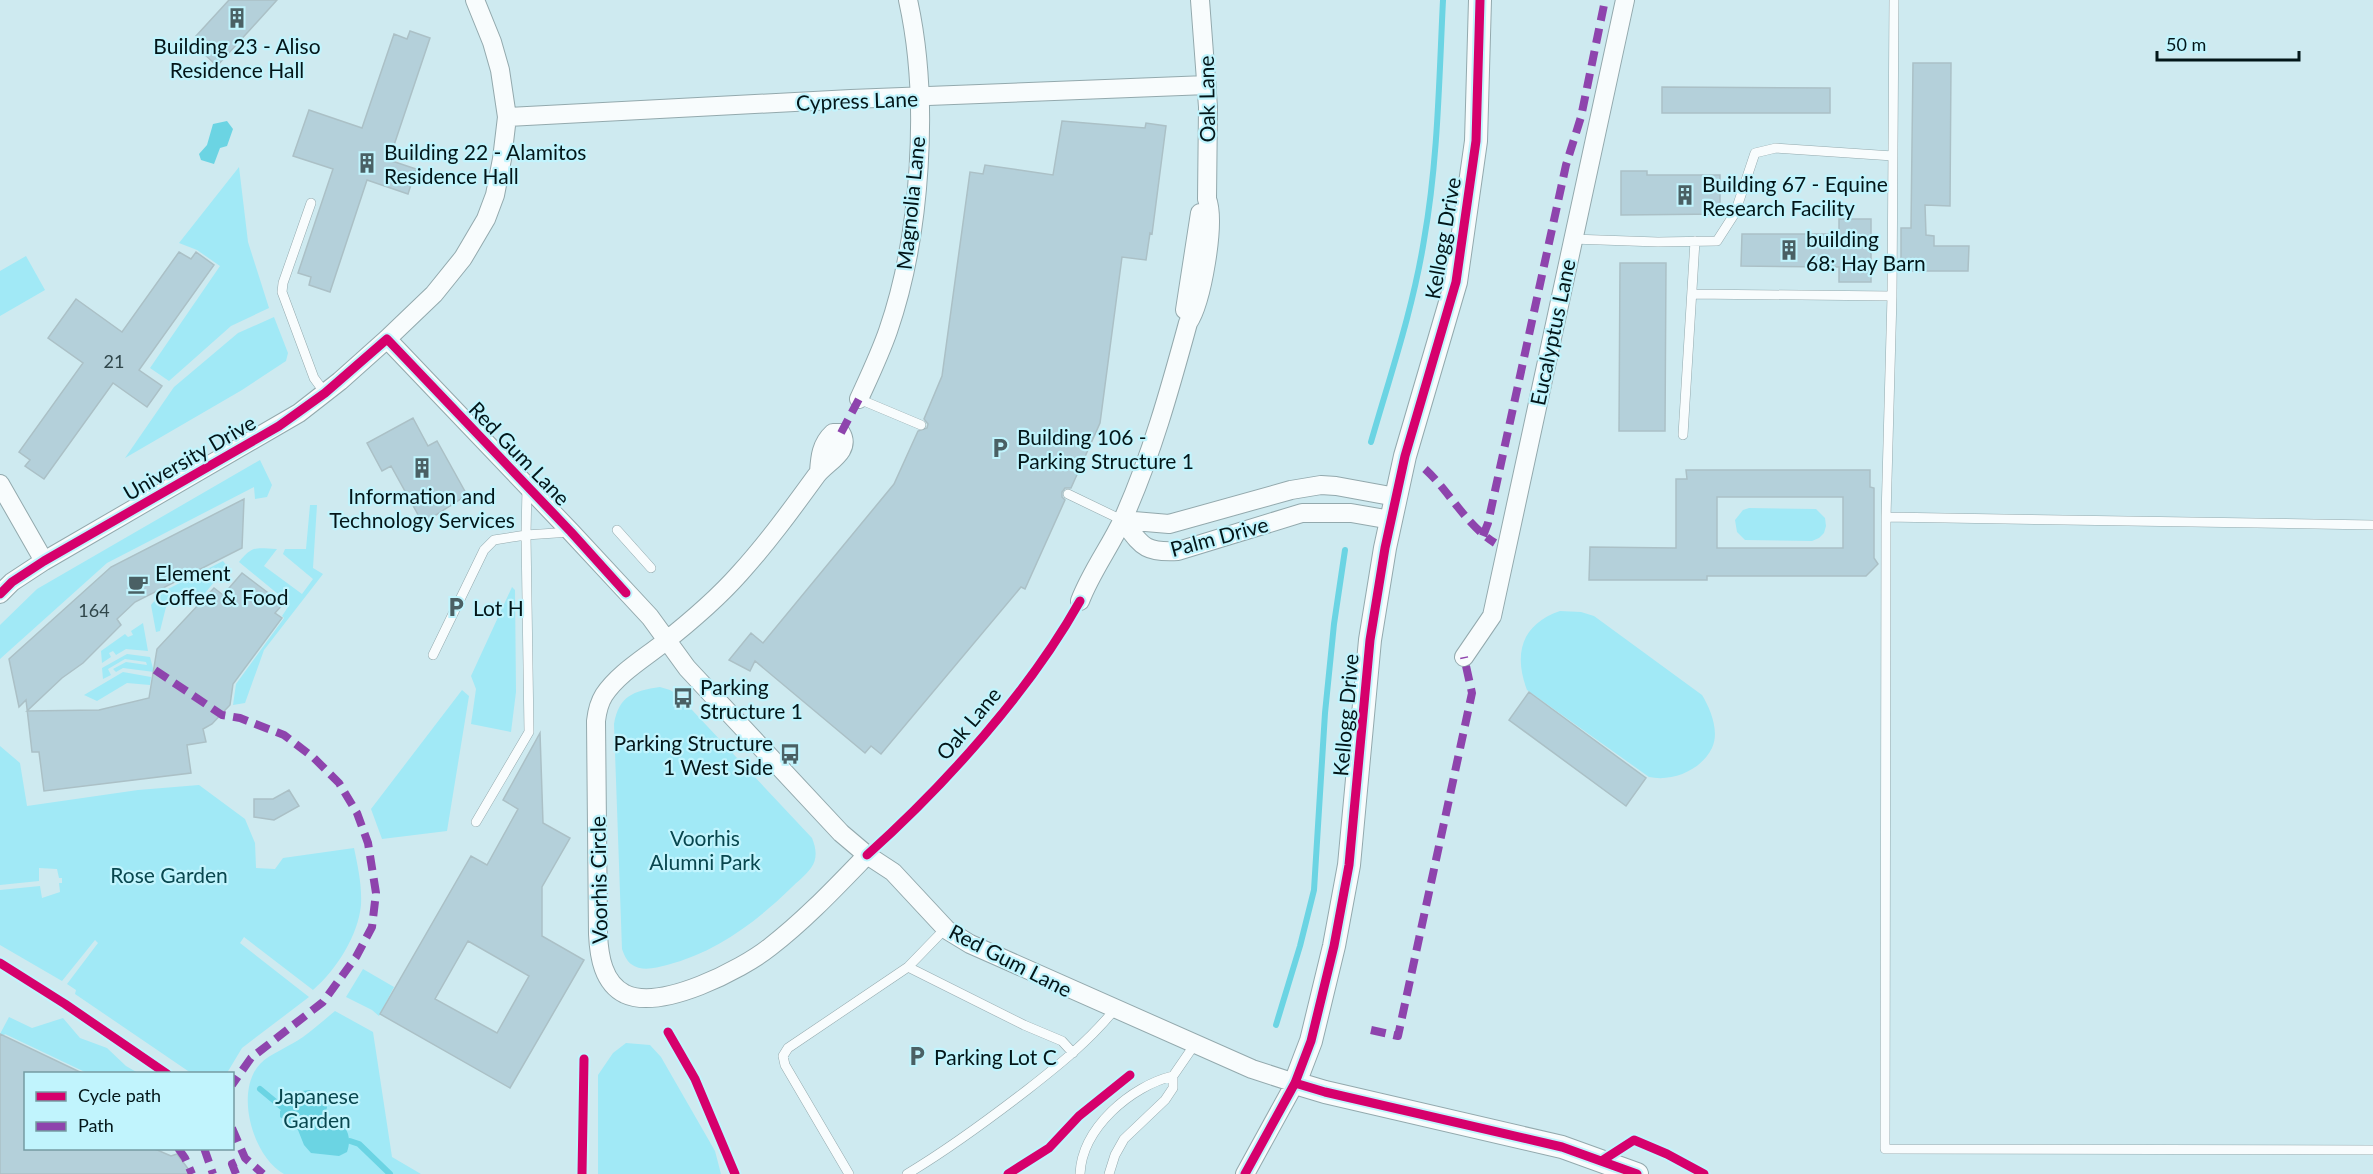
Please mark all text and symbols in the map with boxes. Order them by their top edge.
building icon: Building 23 - Aliso Residence Hall [225,6,249,30]
scale bar [2157,24,2300,62]
place label: Building 23 - Aliso Residence Hall [153,33,321,82]
text: 50 m [2166,33,2206,55]
street label: Oak Lane [1193,55,1219,143]
street label: Cypress Lane [796,85,918,115]
street label: Magnolia Lane [891,135,929,271]
place label: Building 22 - Alamitos Residence Hall [384,139,586,188]
building icon: Building 22 - Alamitos Residence Hall [355,151,379,175]
place label: Building 67 - Equine Research Facility [1702,171,1888,220]
street label: Kellogg Drive [1419,175,1465,301]
building icon: Building 67 - Equine Research Facility [1673,183,1697,207]
place label: building 68: Hay Barn [1806,226,1926,275]
building icon: building 68: Hay Barn [1777,238,1801,262]
street label: Eucalyptus Lane [1524,257,1580,407]
house number: 21 [104,350,124,372]
street label: Red Gum Lane [464,396,576,510]
street label: University Drive [118,409,260,505]
place label: Building 106 - Parking Structure 1 [1017,424,1194,473]
parking icon: Building 106 - Parking Structure 1 [988,436,1012,460]
building icon: Information and Technology Services [410,456,434,480]
place label: Information and Technology Services [329,483,515,532]
street label: Palm Drive [1167,511,1271,561]
place label: Element Coffee & Food [155,560,289,609]
cafe icon: Element Coffee & Food [126,572,150,596]
parking icon: Lot H [444,595,468,619]
place label: Lot H [473,595,524,620]
house number: 164 [78,599,110,621]
street label: Kellogg Drive [1327,653,1363,777]
place label: Parking Structure 1 [700,674,803,723]
street label: Oak Lane [930,682,1006,764]
bus stop icon: Parking Structure 1 [671,686,695,710]
place label: Parking Structure 1 West Side [614,730,773,779]
bus stop icon: Parking Structure 1 West Side [778,742,802,766]
street label: Voorhis Circle [584,816,612,944]
park label: Voorhis Alumni Park [649,825,761,874]
park label: Rose Garden [110,862,228,887]
street label: Red Gum Lane [946,918,1076,1002]
parking icon: Parking Lot C [905,1044,929,1068]
place label: Parking Lot C [934,1044,1057,1069]
legend [24,1072,234,1150]
park label: Japanese Garden [275,1083,359,1132]
text: Cycle path [78,1084,161,1106]
text: Path [78,1114,114,1136]

